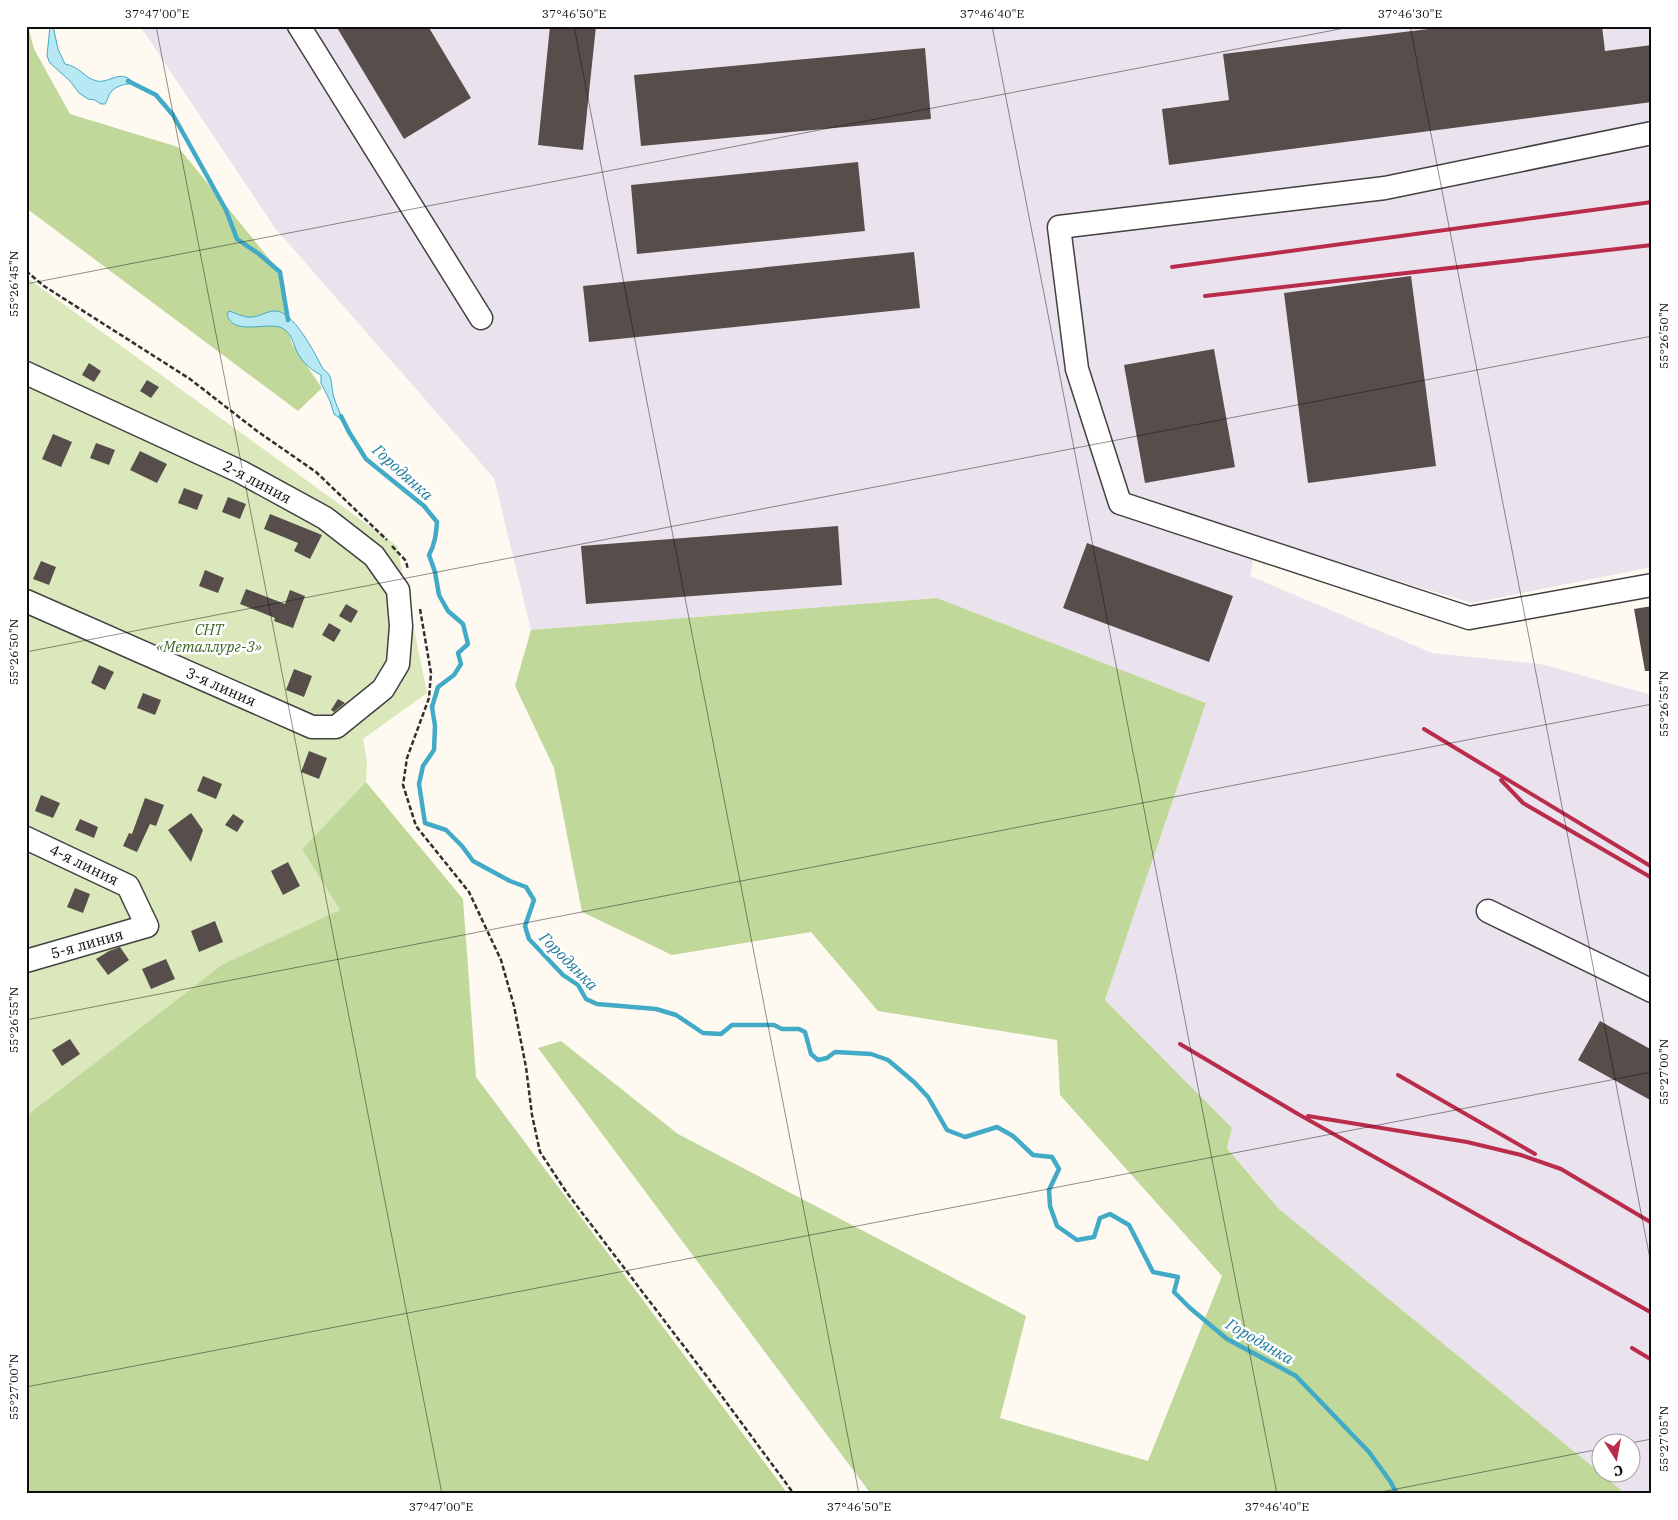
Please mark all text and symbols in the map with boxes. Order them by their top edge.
text: 37°47'00"E [125,6,189,21]
text: 37°46'50"E [542,6,606,21]
text: 37°46'40"E [960,6,1024,21]
text: 37°46'30"E [1378,6,1442,21]
text: 55°26'45"N [6,251,21,317]
text: 55°26'50"N [1656,303,1671,369]
water label: Городянка [368,439,438,505]
street label: 2-я линия [220,456,295,507]
text: 55°26'50"N [6,619,21,685]
park label: СНТ «Металлург-3» [156,620,262,656]
street label: 3-я линия [183,663,259,710]
text: 55°26'55"N [1656,671,1671,737]
street label: 4-я линия [47,840,122,889]
street label: 5-я линия [48,924,125,963]
water label: Городянка [535,927,603,995]
text: 55°26'55"N [6,987,21,1053]
text: 55°27'00"N [1656,1039,1671,1105]
water label: Городянка [1222,1313,1298,1369]
text: 55°27'00"N [6,1354,21,1420]
text: 55°27'05"N [1656,1406,1671,1472]
north arrow [1590,1432,1640,1482]
text: С [1612,1461,1625,1480]
text: 37°47'00"E [409,1499,473,1514]
text: 37°46'50"E [827,1499,891,1514]
text: 37°46'40"E [1245,1499,1309,1514]

